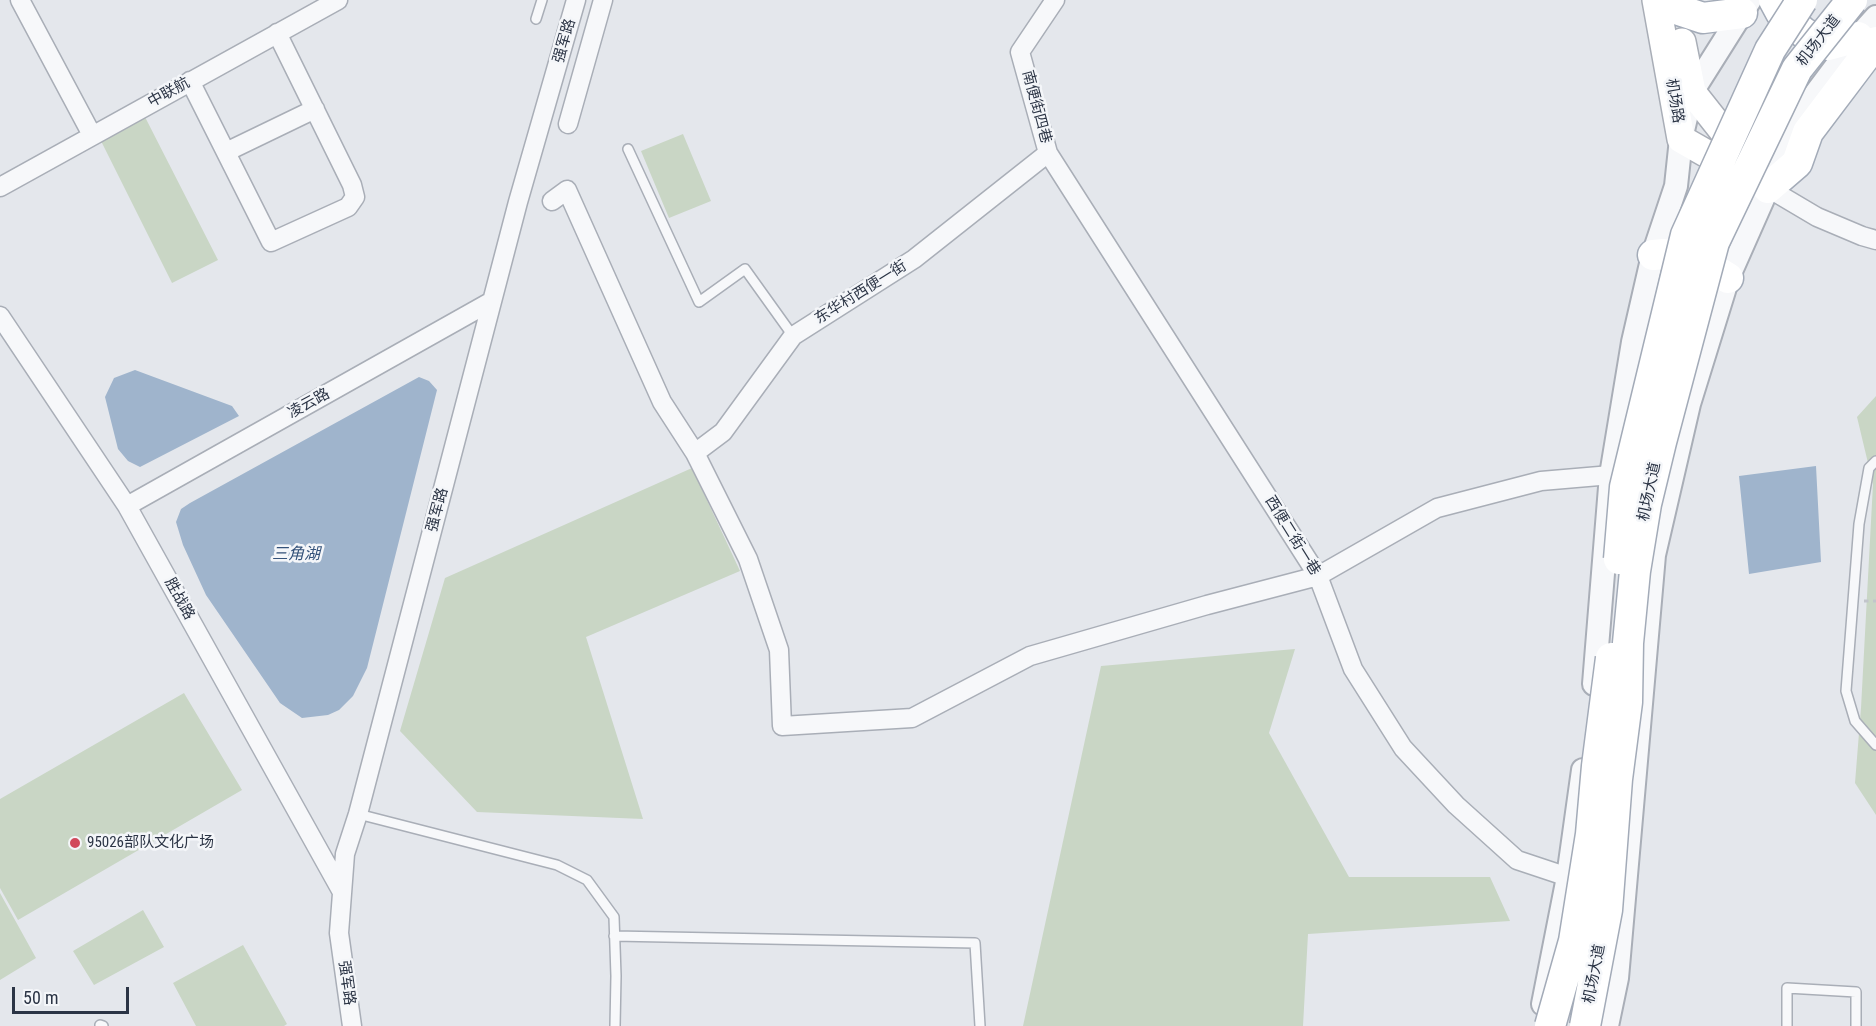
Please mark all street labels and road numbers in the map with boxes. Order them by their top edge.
street label: 机场大道 [1793,12,1845,70]
street label: 强军路 [550,17,580,65]
street label: 南便街四巷 [1018,68,1054,146]
street label: 中联航 [145,74,193,112]
street label: 机场路 [1661,77,1687,125]
street label: 东华村西便一街 [812,258,910,328]
street label: 凌云路 [285,385,333,423]
street label: 机场大道 [1635,461,1665,523]
street label: 强军路 [423,486,453,534]
street label: 西便二街一巷 [1261,493,1323,579]
street label: 胜战路 [160,575,198,623]
street label: 机场大道 [1580,943,1610,1005]
street label: 强军路 [334,959,358,1007]

